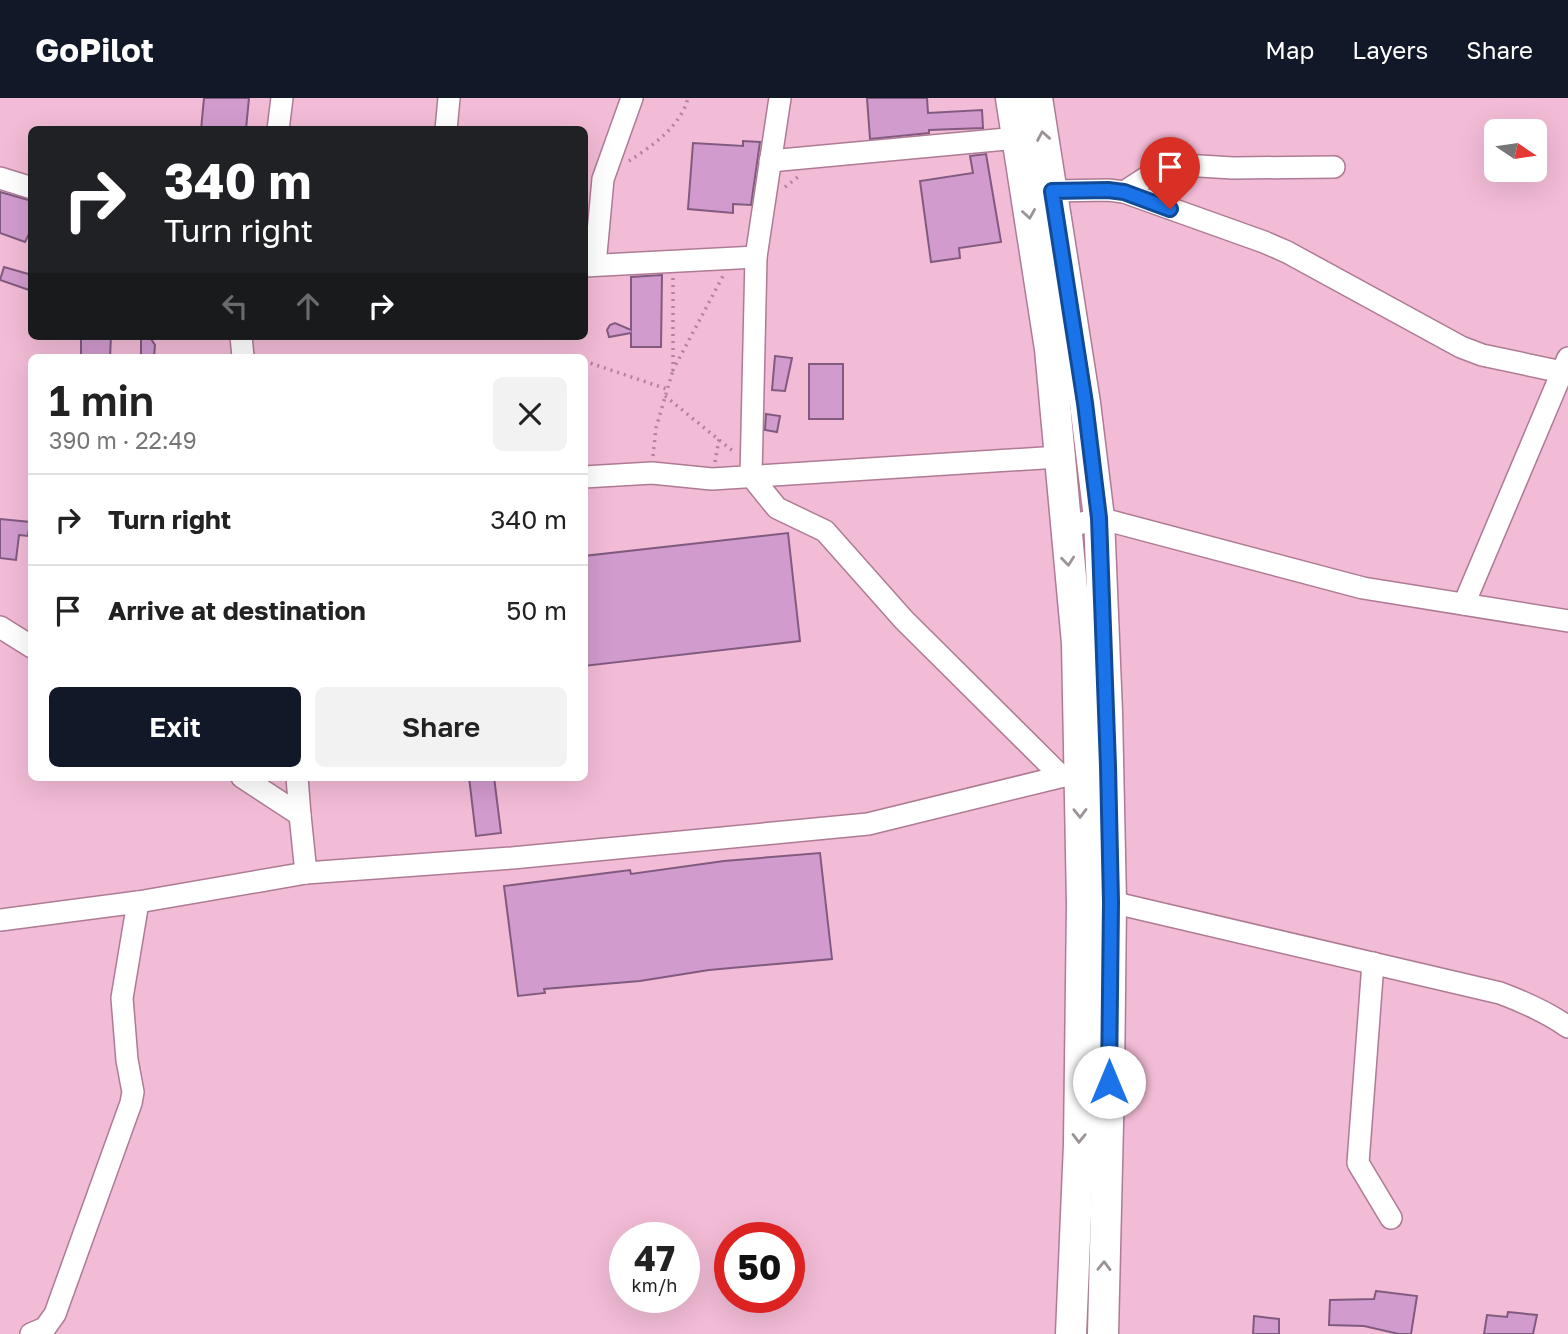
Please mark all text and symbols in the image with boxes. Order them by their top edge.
text: GoPilot [35,30,154,69]
text: Map [1265,35,1314,64]
text: Layers [1352,35,1428,64]
text: Share [1466,35,1533,64]
north arrow [1484,119,1547,182]
map controls [1484,119,1547,182]
one-way arrow [1036,130,1051,142]
pin [1140,137,1200,209]
icon: arrive [1151,148,1189,186]
text: 340 m [164,151,312,210]
icon: right [49,154,140,245]
one-way arrow [1022,208,1037,220]
text: Turn right [164,211,313,249]
icon: left [216,287,254,325]
icon: ahead [289,287,327,325]
icon: right [362,287,400,325]
text: 1 min [49,375,154,425]
button: close [493,377,567,451]
text: 390 m · 22:49 [49,426,197,454]
icon: right [49,501,87,539]
text: Turn right [108,504,231,535]
text: 340 m [490,504,567,535]
one-way arrow [1061,556,1076,567]
icon: arrive [49,592,87,630]
text: Arrive at destination [108,595,366,626]
text: 50 m [506,595,567,626]
button: Exit [49,687,301,767]
button: Share [315,687,567,767]
one-way arrow [1073,808,1088,819]
position arrow [1072,1045,1146,1119]
one-way arrow [1071,1133,1086,1144]
speed limit sign: 50 [714,1222,805,1313]
text: 47 [634,1237,675,1279]
one-way arrow [1097,1260,1112,1271]
text: km/h [632,1274,677,1296]

